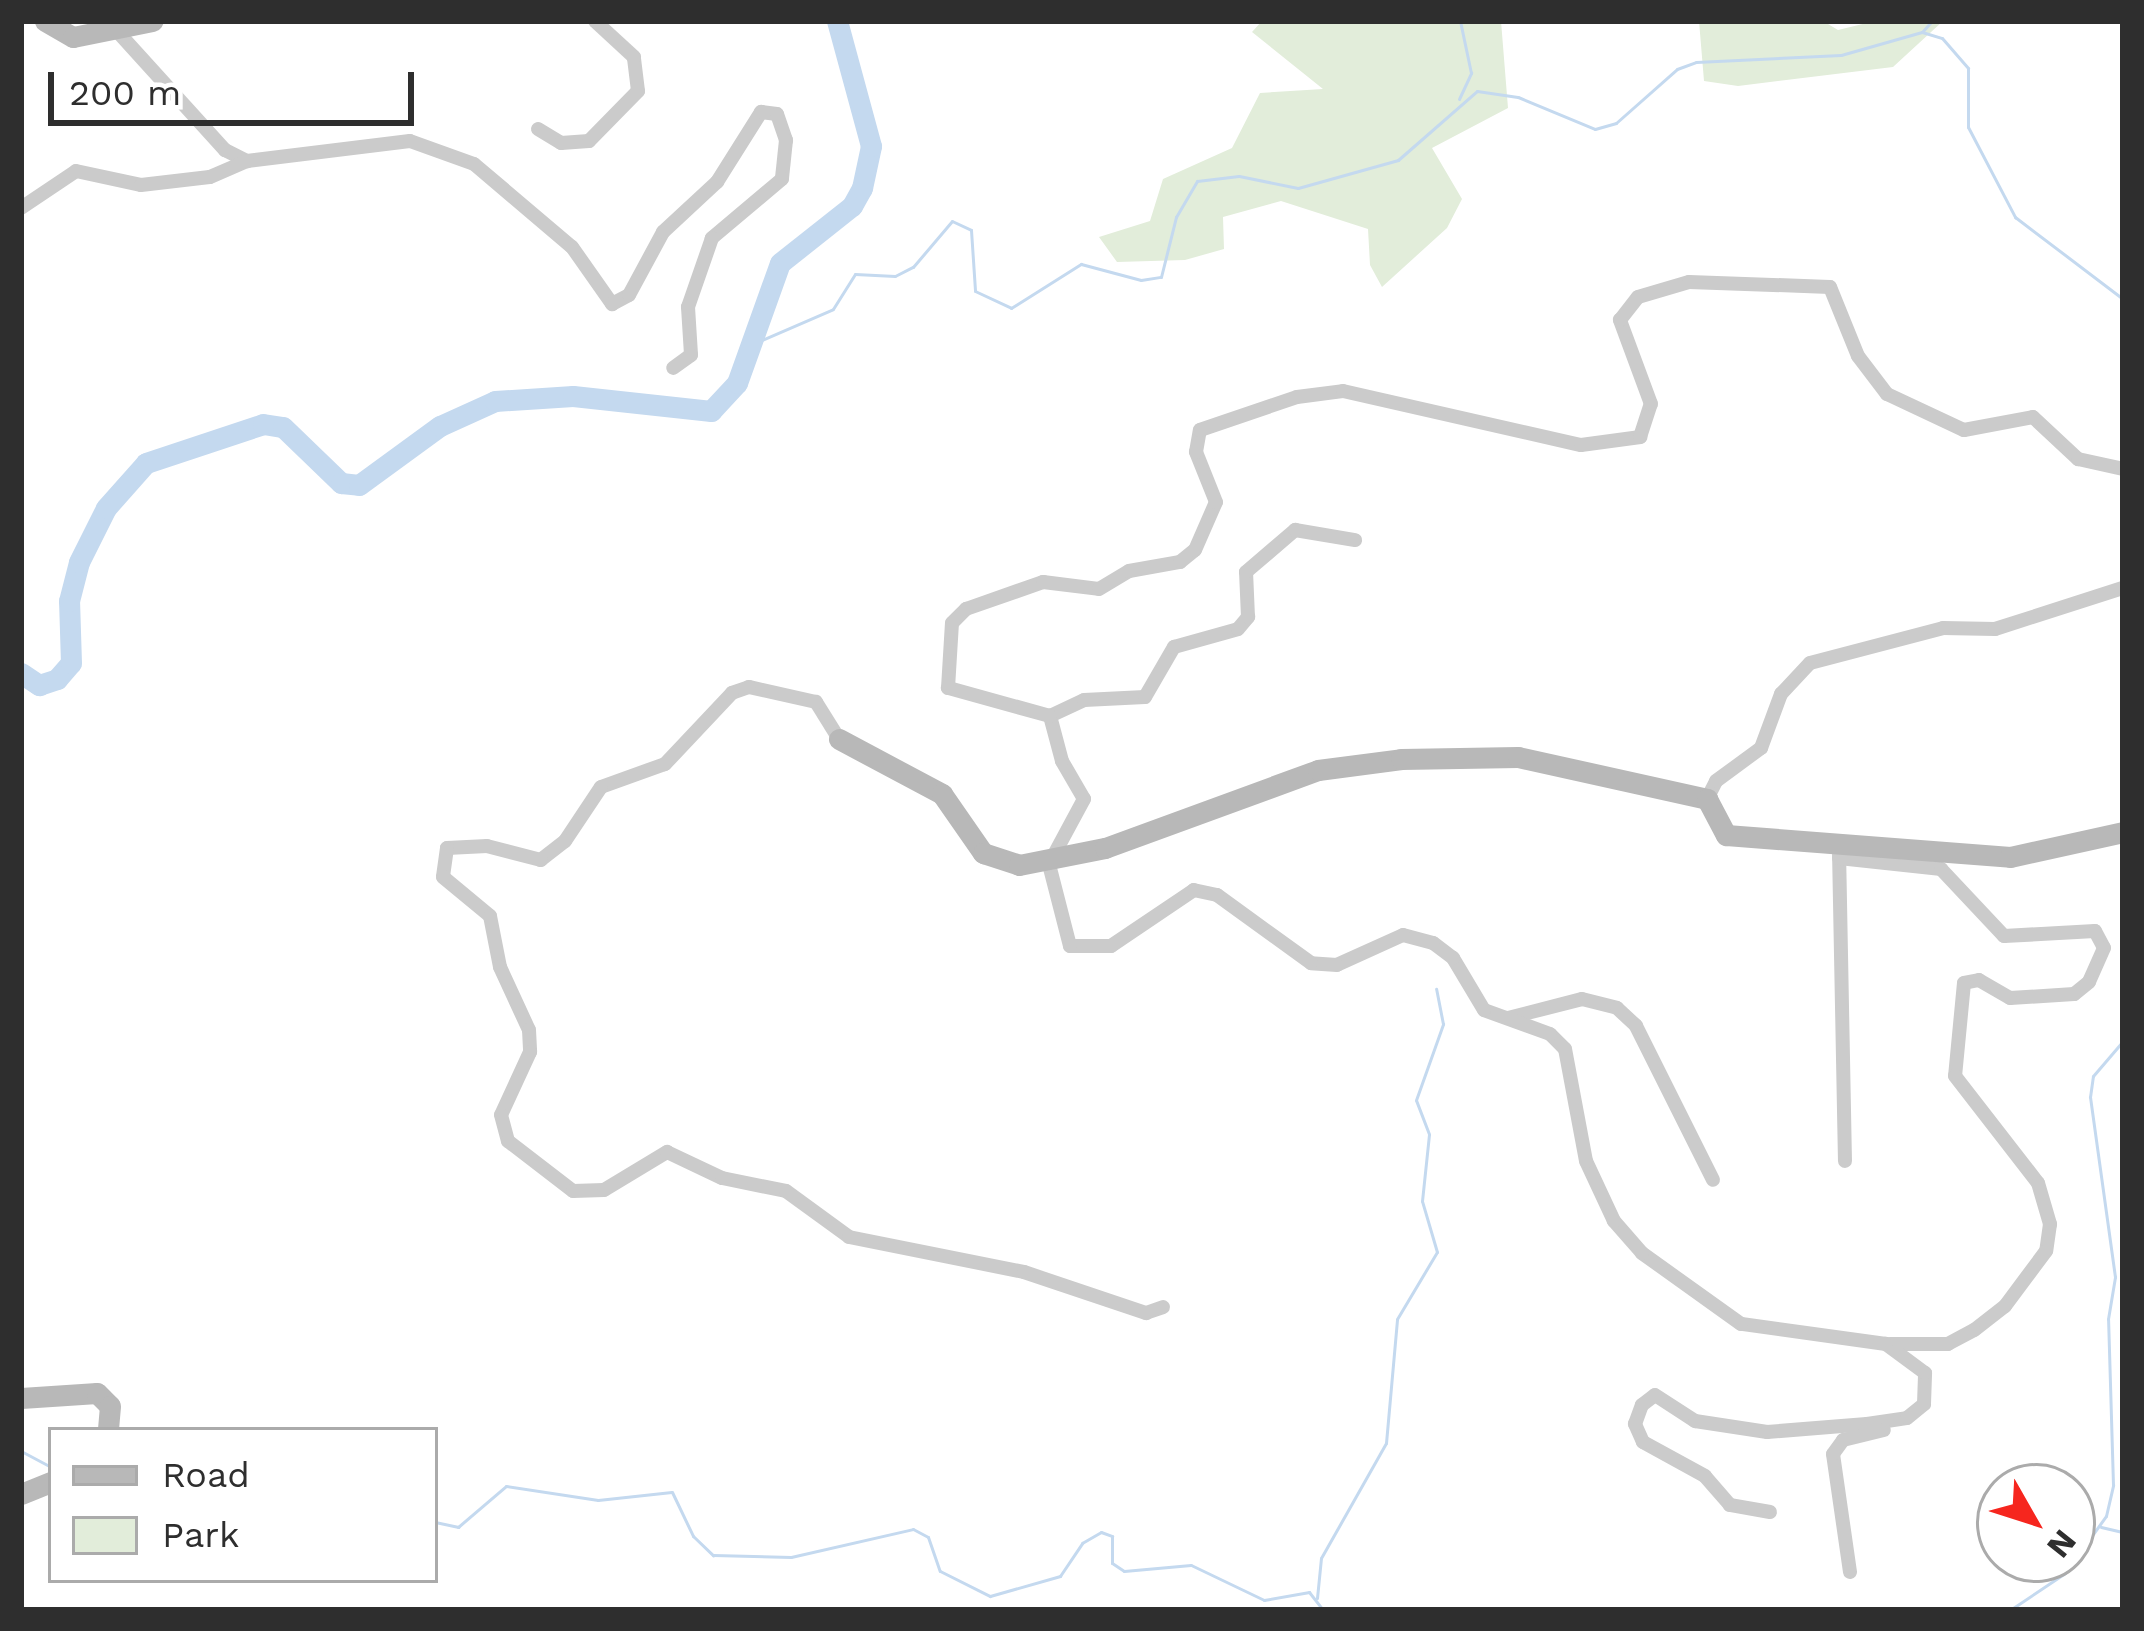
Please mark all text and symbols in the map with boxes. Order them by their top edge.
scale bar [54,48,420,122]
text: 200 m [69,72,181,114]
legend [48,1427,438,1583]
text: Road [162,1454,250,1496]
north arrow [1976,1463,2096,1583]
text: Park [162,1514,239,1556]
text: N [2039,1522,2085,1566]

